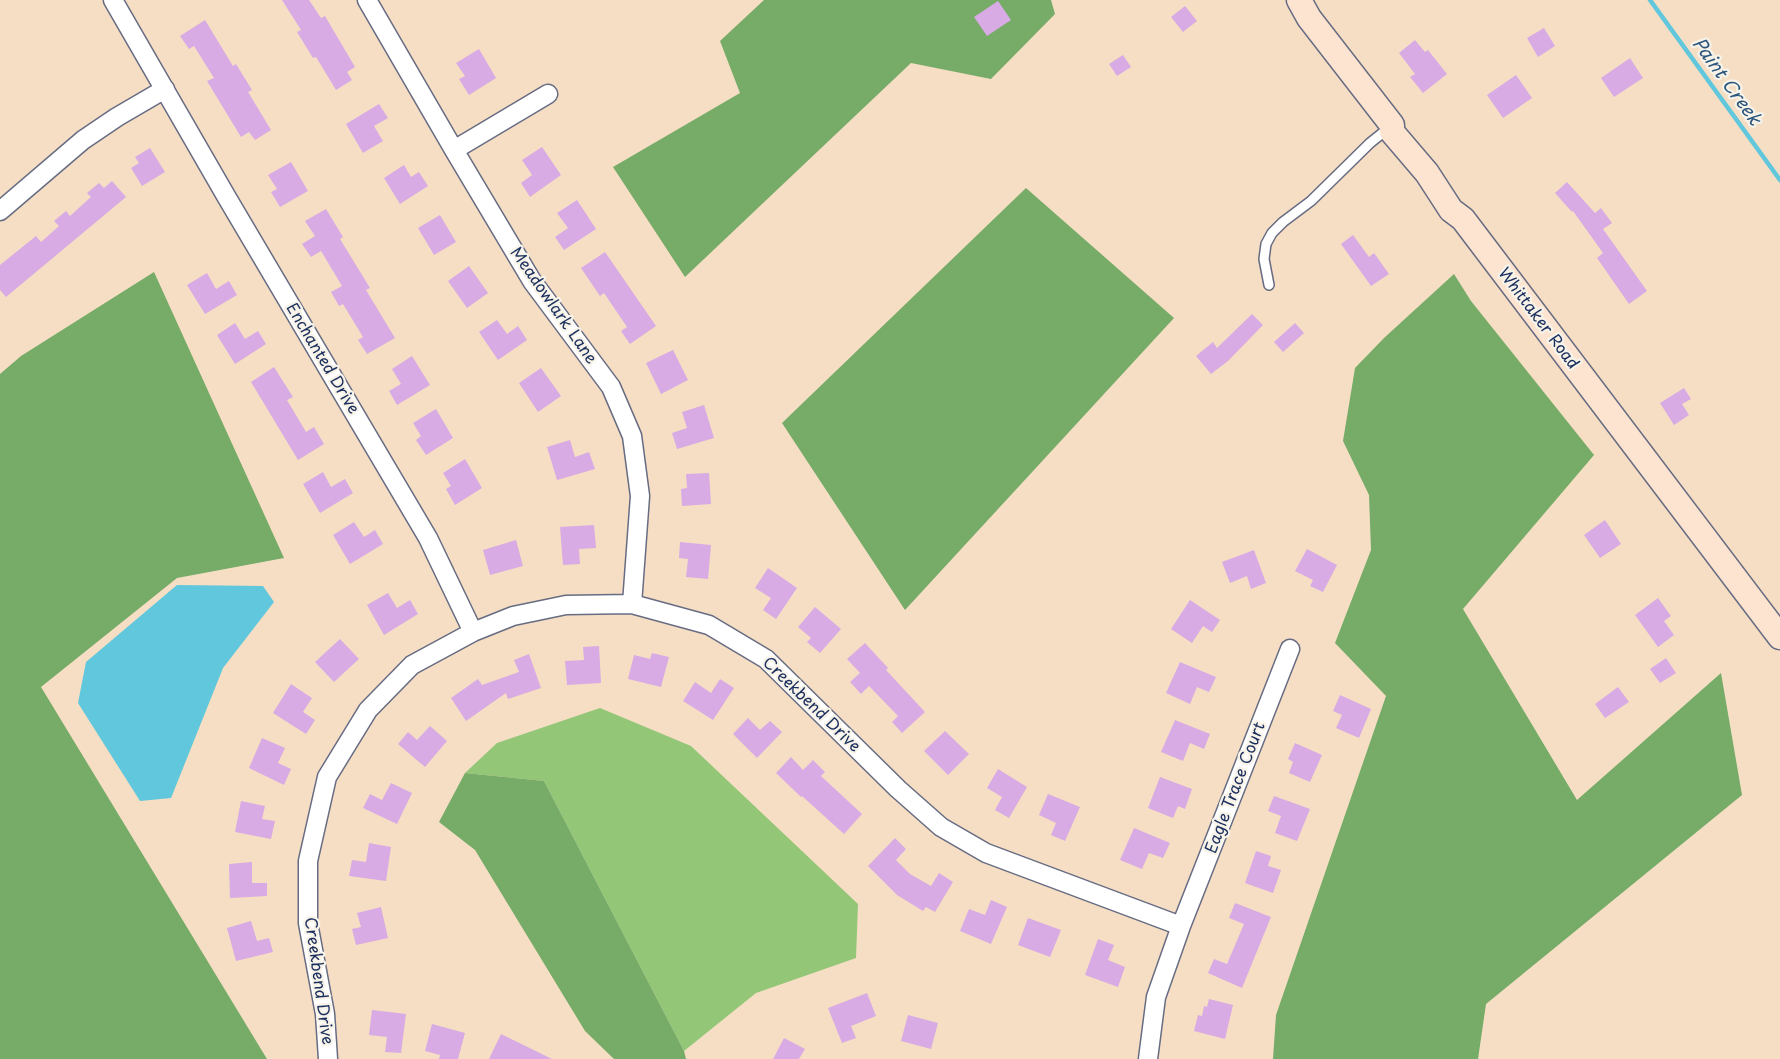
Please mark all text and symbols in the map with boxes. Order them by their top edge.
water label: Paint Creek [1687,34,1765,130]
street label: Meadowlark Lane [506,244,600,368]
street label: Whittaker Road [1494,265,1582,373]
street label: Enchanted Drive [281,300,363,418]
street label: Creekbend Drive [758,653,864,757]
street label: Eagle Trace Court [1202,720,1270,856]
street label: Creekbend Drive [300,916,336,1046]

